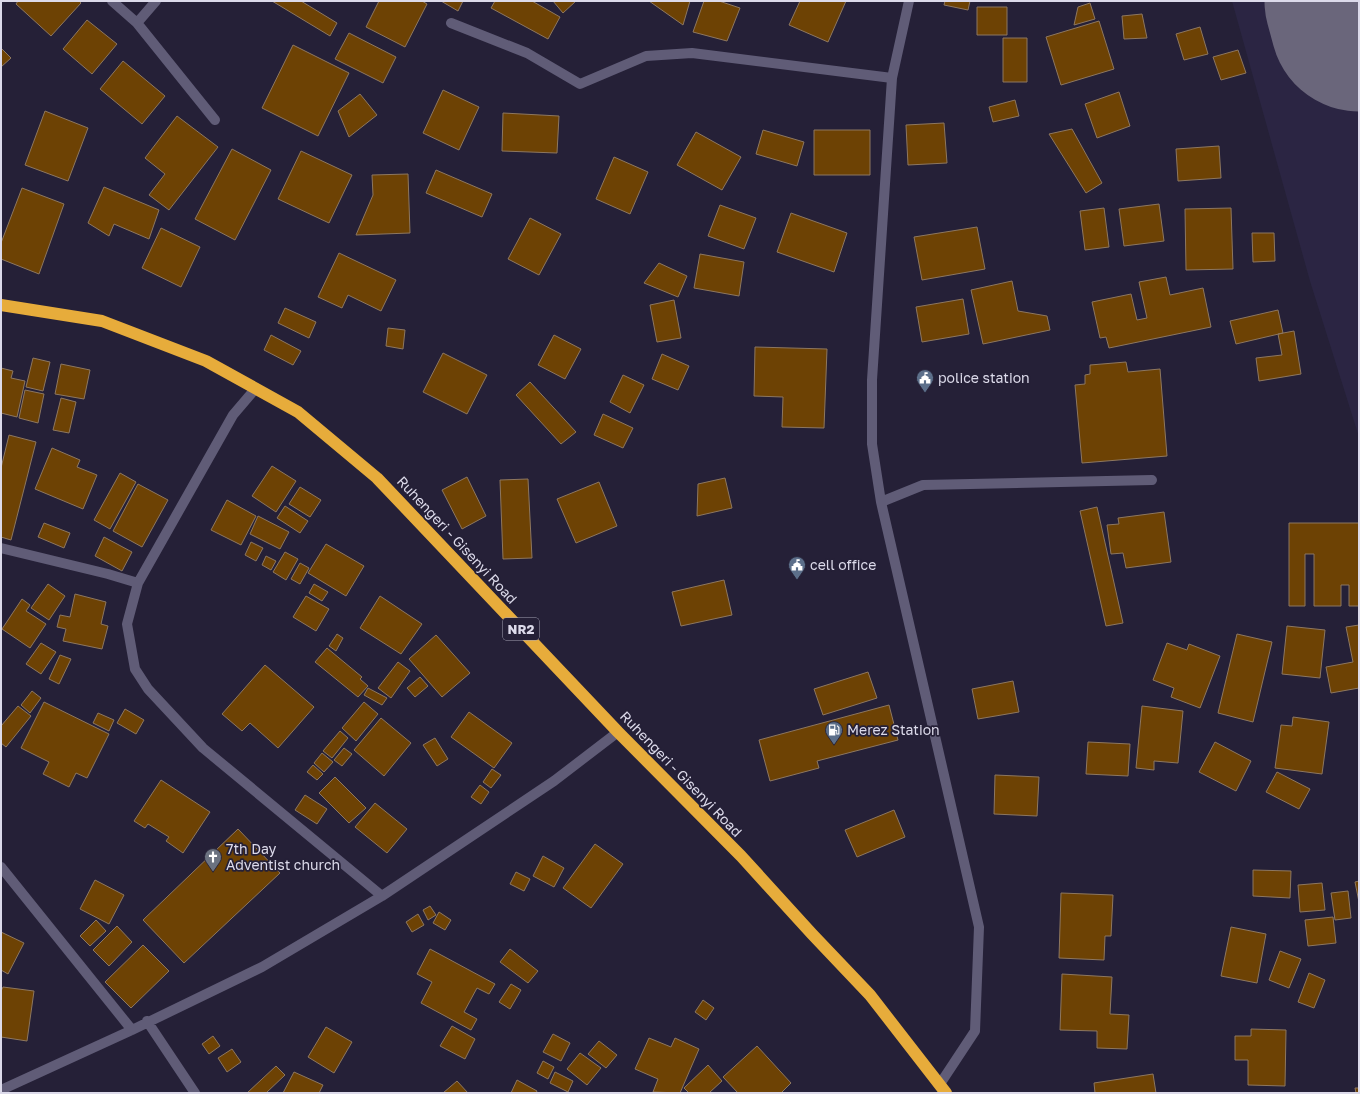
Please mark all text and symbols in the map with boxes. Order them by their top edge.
public building icon: police station [915,368,935,393]
place label: police station [938,369,1030,386]
street label: Ruhengeri - Gisenyi Road [394,472,521,607]
public building icon: cell office [787,555,807,580]
place label: cell office [810,556,876,573]
road number: NR2 [503,618,539,640]
street label: Ruhengeri - Gisenyi Road [617,707,746,840]
fuel station icon: Merez Station [824,720,844,745]
place label: Merez Station [847,721,940,738]
place label: 7th Day Adventist church [226,840,340,873]
church icon: 7th Day Adventist church [203,847,223,872]

